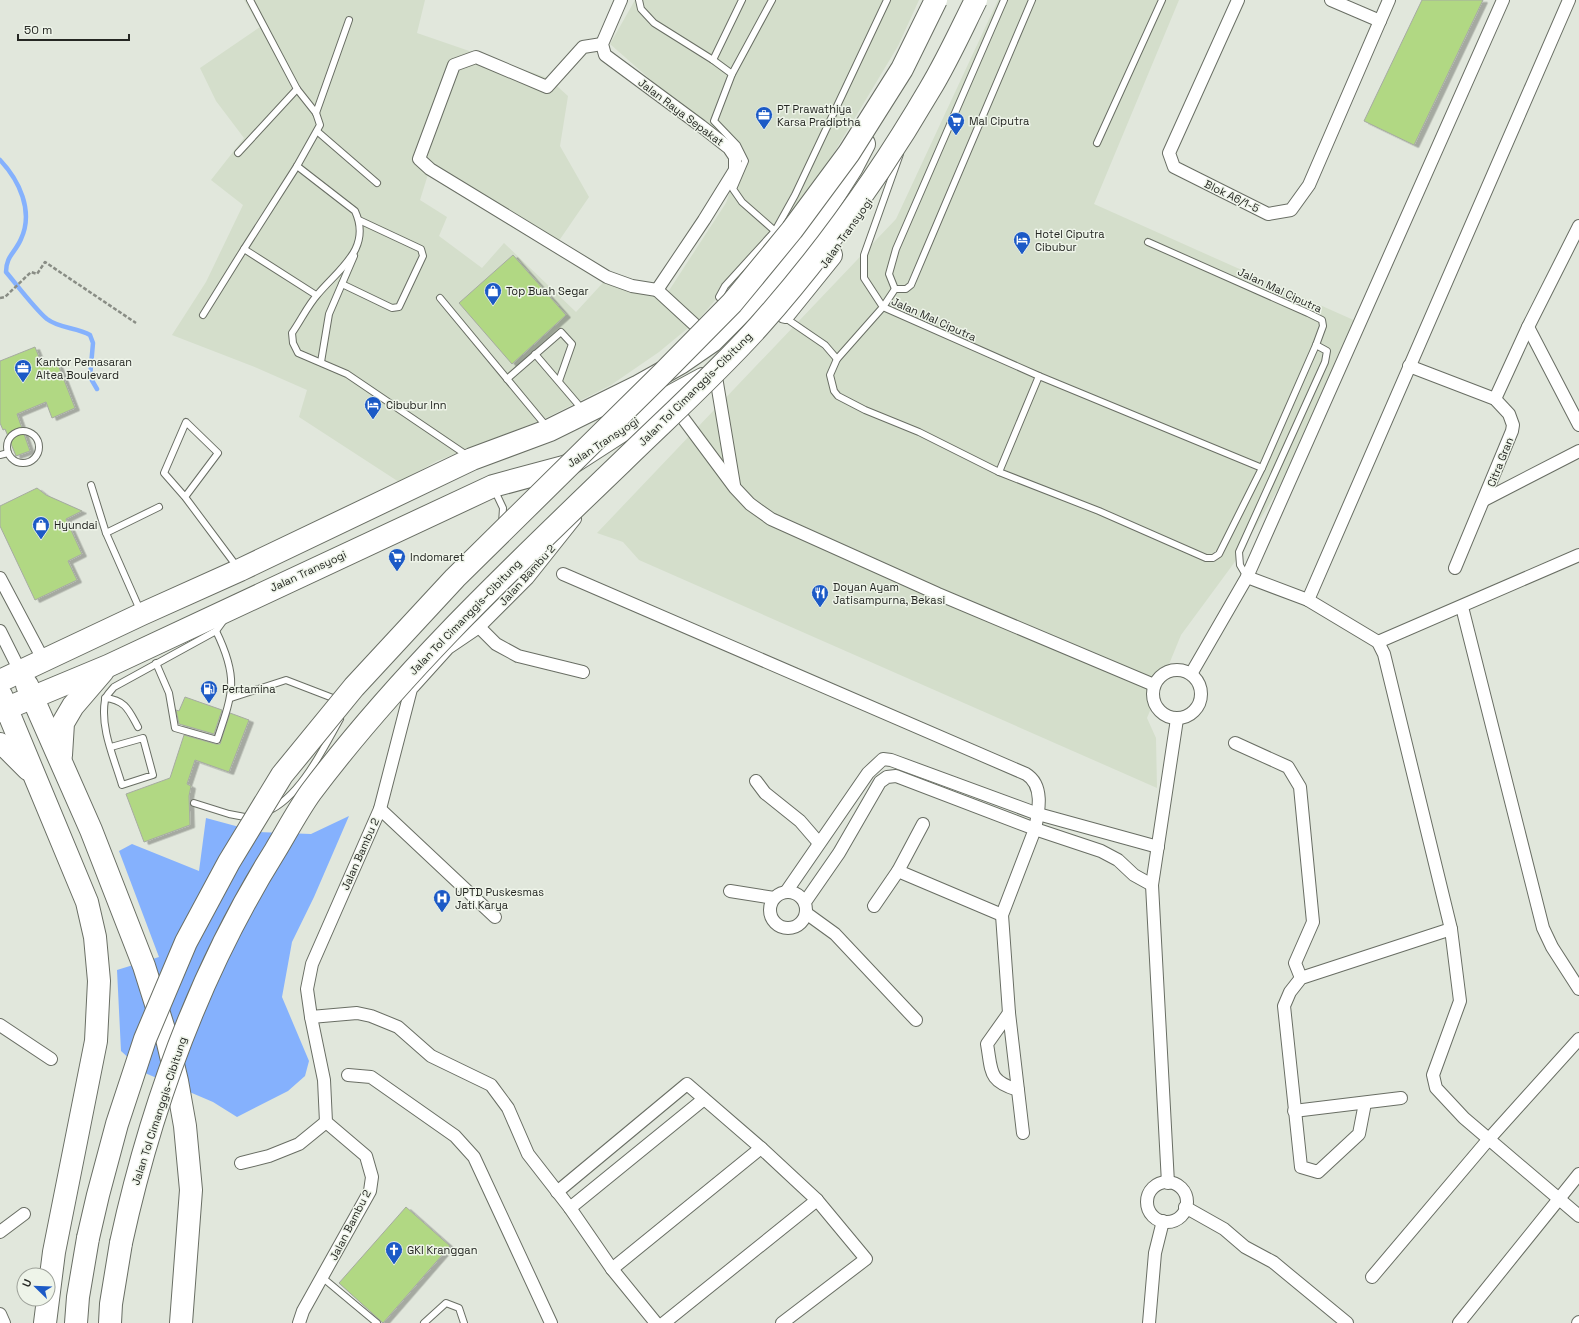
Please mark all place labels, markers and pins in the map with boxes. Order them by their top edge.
place label: PT Prawathiya Karsa Pradiptha [777,102,861,129]
office icon: PT Prawathiya Karsa Pradiptha [754,105,774,130]
supermarket icon: Mal Ciputra [946,111,966,136]
place label: Mal Ciputra [969,114,1030,128]
place label: Hotel Ciputra Cibubur [1035,227,1105,254]
hotel icon: Hotel Ciputra Cibubur [1012,230,1032,255]
shop icon: Top Buah Segar [483,281,503,306]
place label: Top Buah Segar [506,284,589,298]
place label: Kantor Pemasaran Altea Boulevard [36,355,132,382]
office icon: Kantor Pemasaran Altea Boulevard [13,358,33,383]
hotel icon: Cibubur Inn [363,395,383,420]
place label: Cibubur Inn [386,398,447,412]
shop icon: Hyundai [31,515,51,540]
place label: Hyundai [54,518,98,532]
supermarket icon: Indomaret [387,547,407,572]
place label: Indomaret [410,550,464,564]
place label: Doyan Ayam Jatisampurna, Bekasi [833,580,945,607]
restaurant icon: Doyan Ayam Jatisampurna, Bekasi [810,583,830,608]
fuel station icon: Pertamina [199,679,219,704]
place label: Pertamina [222,682,276,696]
place label: UPTD Puskesmas Jati Karya [455,885,544,912]
hospital icon: UPTD Puskesmas Jati Karya [432,888,452,913]
church icon: GKI Kranggan [384,1240,404,1265]
place label: GKI Kranggan [407,1243,477,1257]

